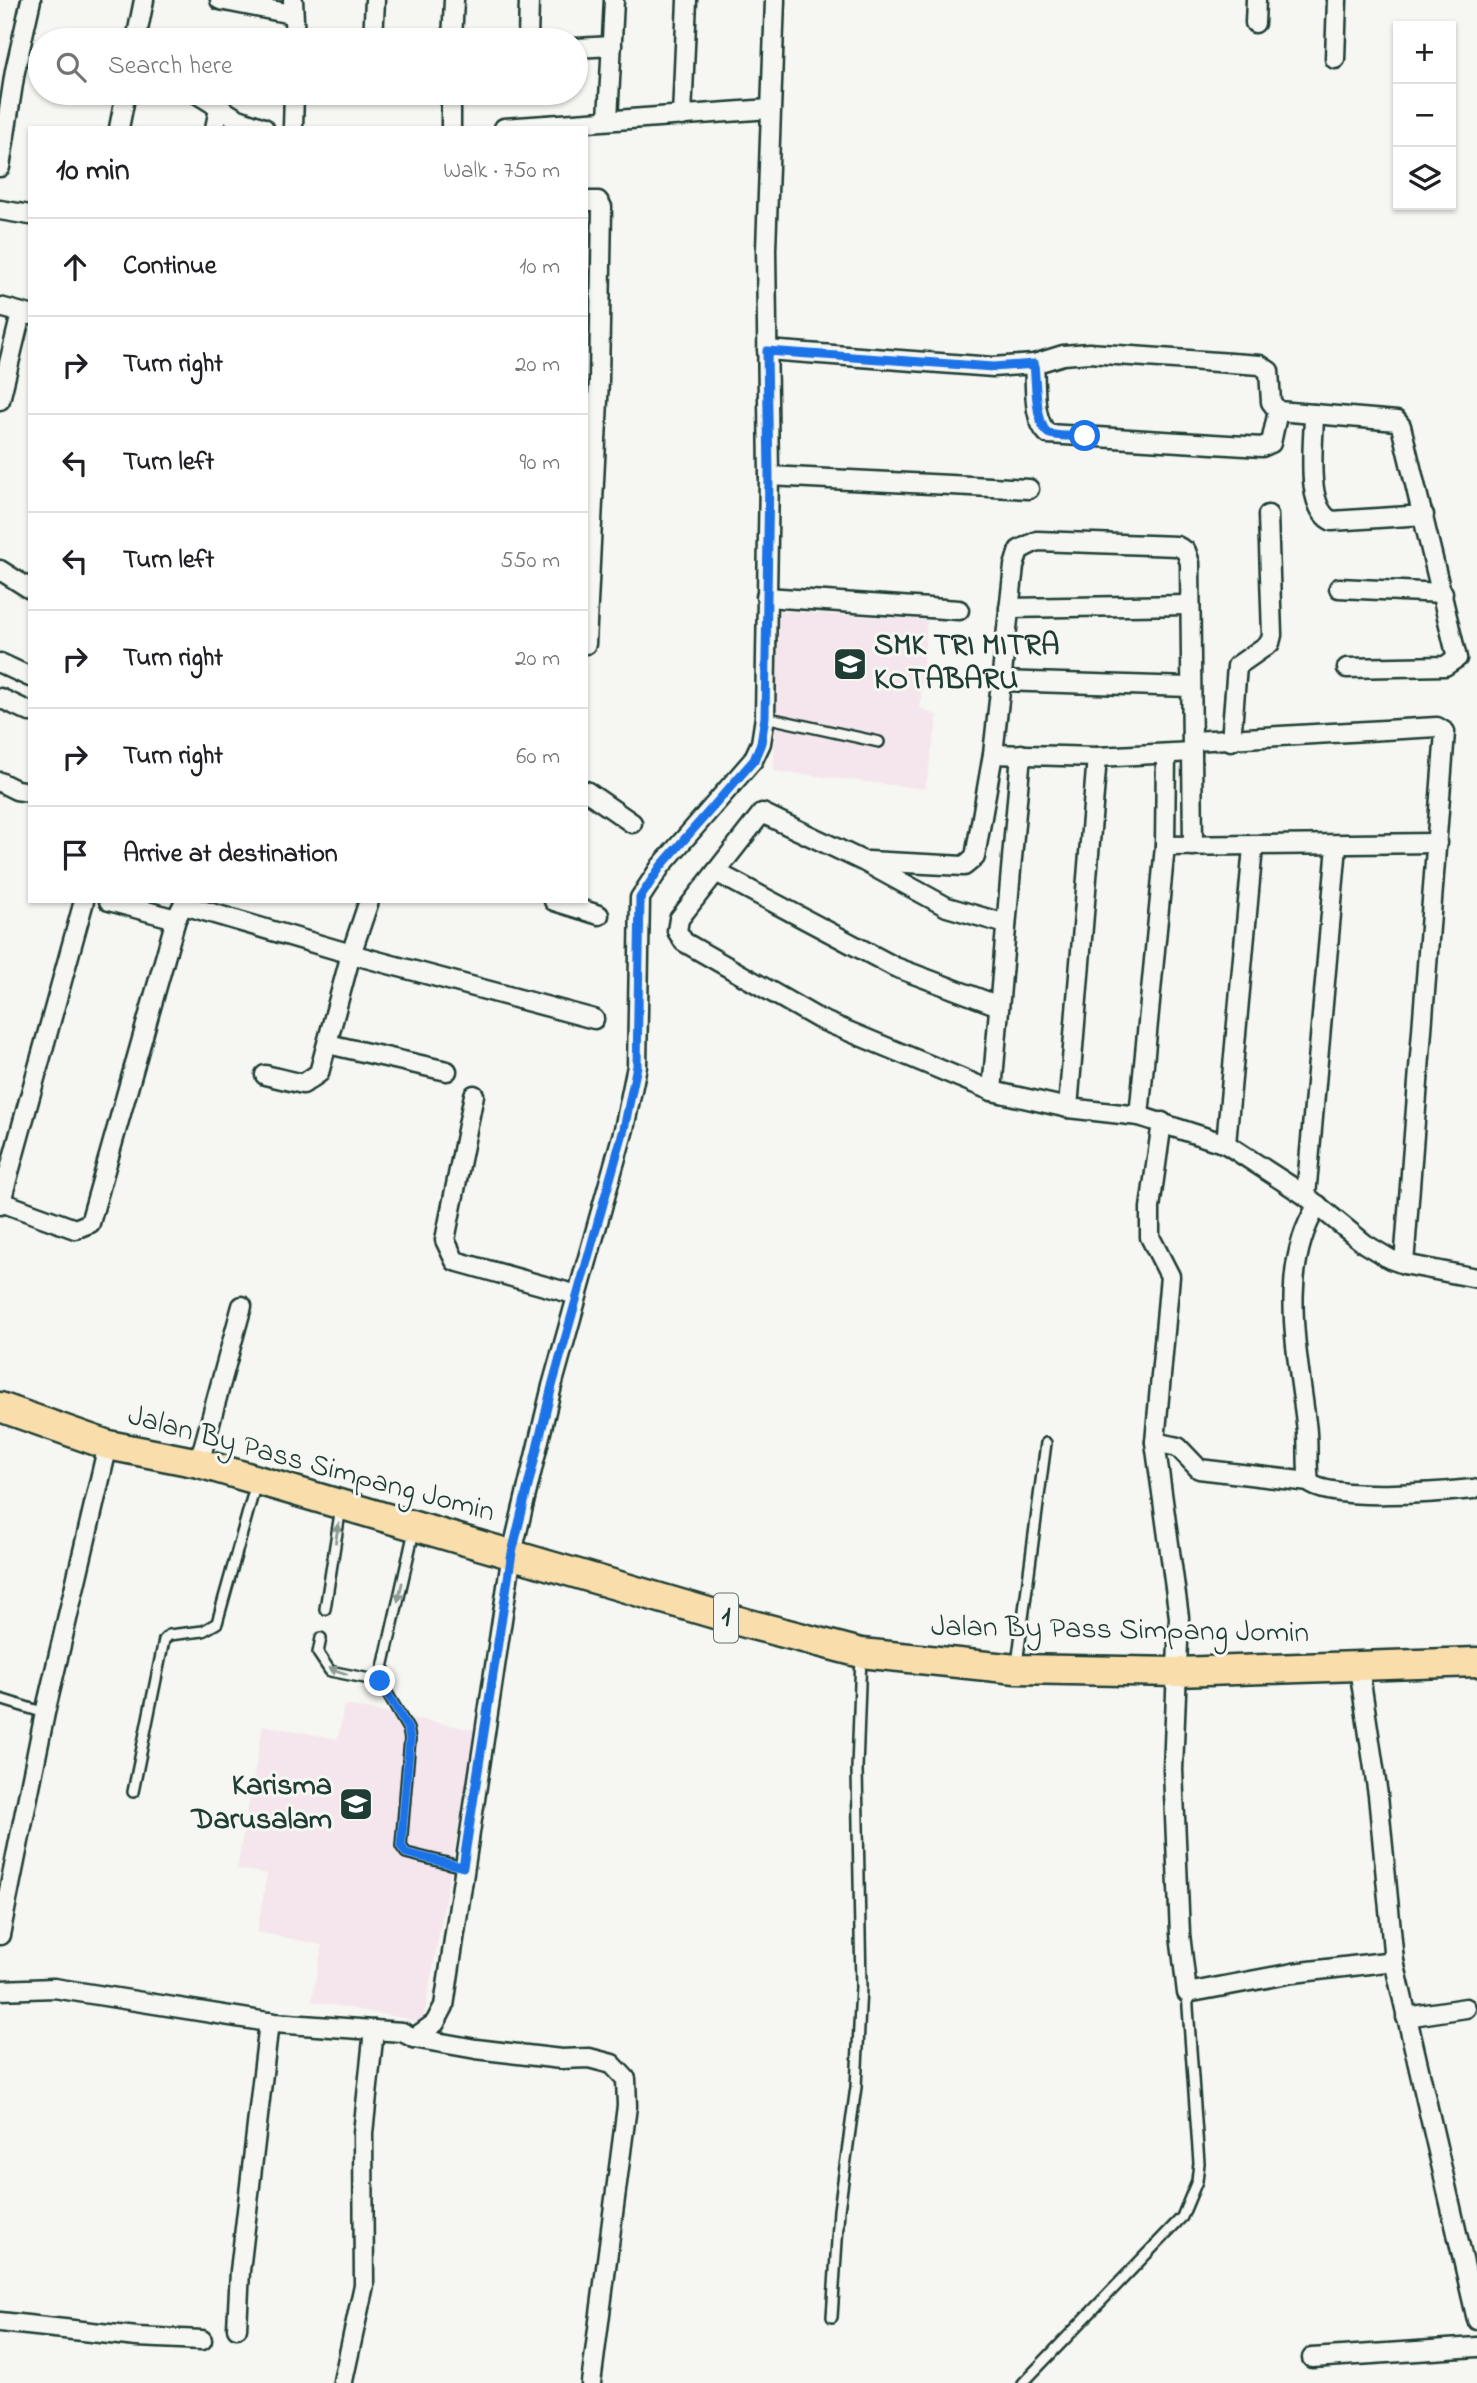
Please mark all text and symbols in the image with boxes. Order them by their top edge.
map controls [1393,21,1456,210]
button: + [1393,21,1456,84]
search box [28,28,588,105]
icon: search [52,48,90,86]
text: Search here [108,48,233,86]
button: − [1393,84,1456,147]
button: layers [1393,147,1456,210]
text: 10 min [56,150,129,194]
text: Walk · 750 m [443,155,560,188]
icon: ahead [56,248,94,286]
text: Continue [123,248,216,286]
text: 10 m [519,251,560,284]
icon: right [56,346,94,384]
text: Turn right [123,346,223,384]
text: 20 m [515,349,560,382]
route start [1069,420,1100,451]
icon: left [56,444,94,482]
text: Turn left [123,444,214,482]
text: 90 m [520,447,560,480]
icon: left [56,542,94,580]
text: Turn left [123,542,214,580]
text: 550 m [500,545,560,578]
place label: SMK TRI MITRA KOTABARU [874,625,1059,703]
icon: right [56,640,94,678]
text: Turn right [123,640,223,678]
text: 20 m [515,643,560,676]
school or university icon: SMK TRI MITRA KOTABARU [831,645,869,683]
icon: right [56,738,94,776]
text: Turn right [123,738,223,776]
text: 60 m [516,741,560,774]
icon: arrive [56,836,94,874]
text: Arrive at destination [123,836,338,874]
street label: Jalan By Pass Simpang Jomin [122,1395,500,1535]
one-way arrow [332,1522,343,1544]
one-way arrow [394,1581,405,1603]
road number: 1 [714,1594,738,1642]
street label: Jalan By Pass Simpang Jomin [930,1606,1310,1656]
one-way arrow [327,1665,348,1676]
route end [364,1665,395,1696]
place label: Karisma Darusalam [189,1765,332,1843]
school or university icon: Karisma Darusalam [337,1785,375,1823]

